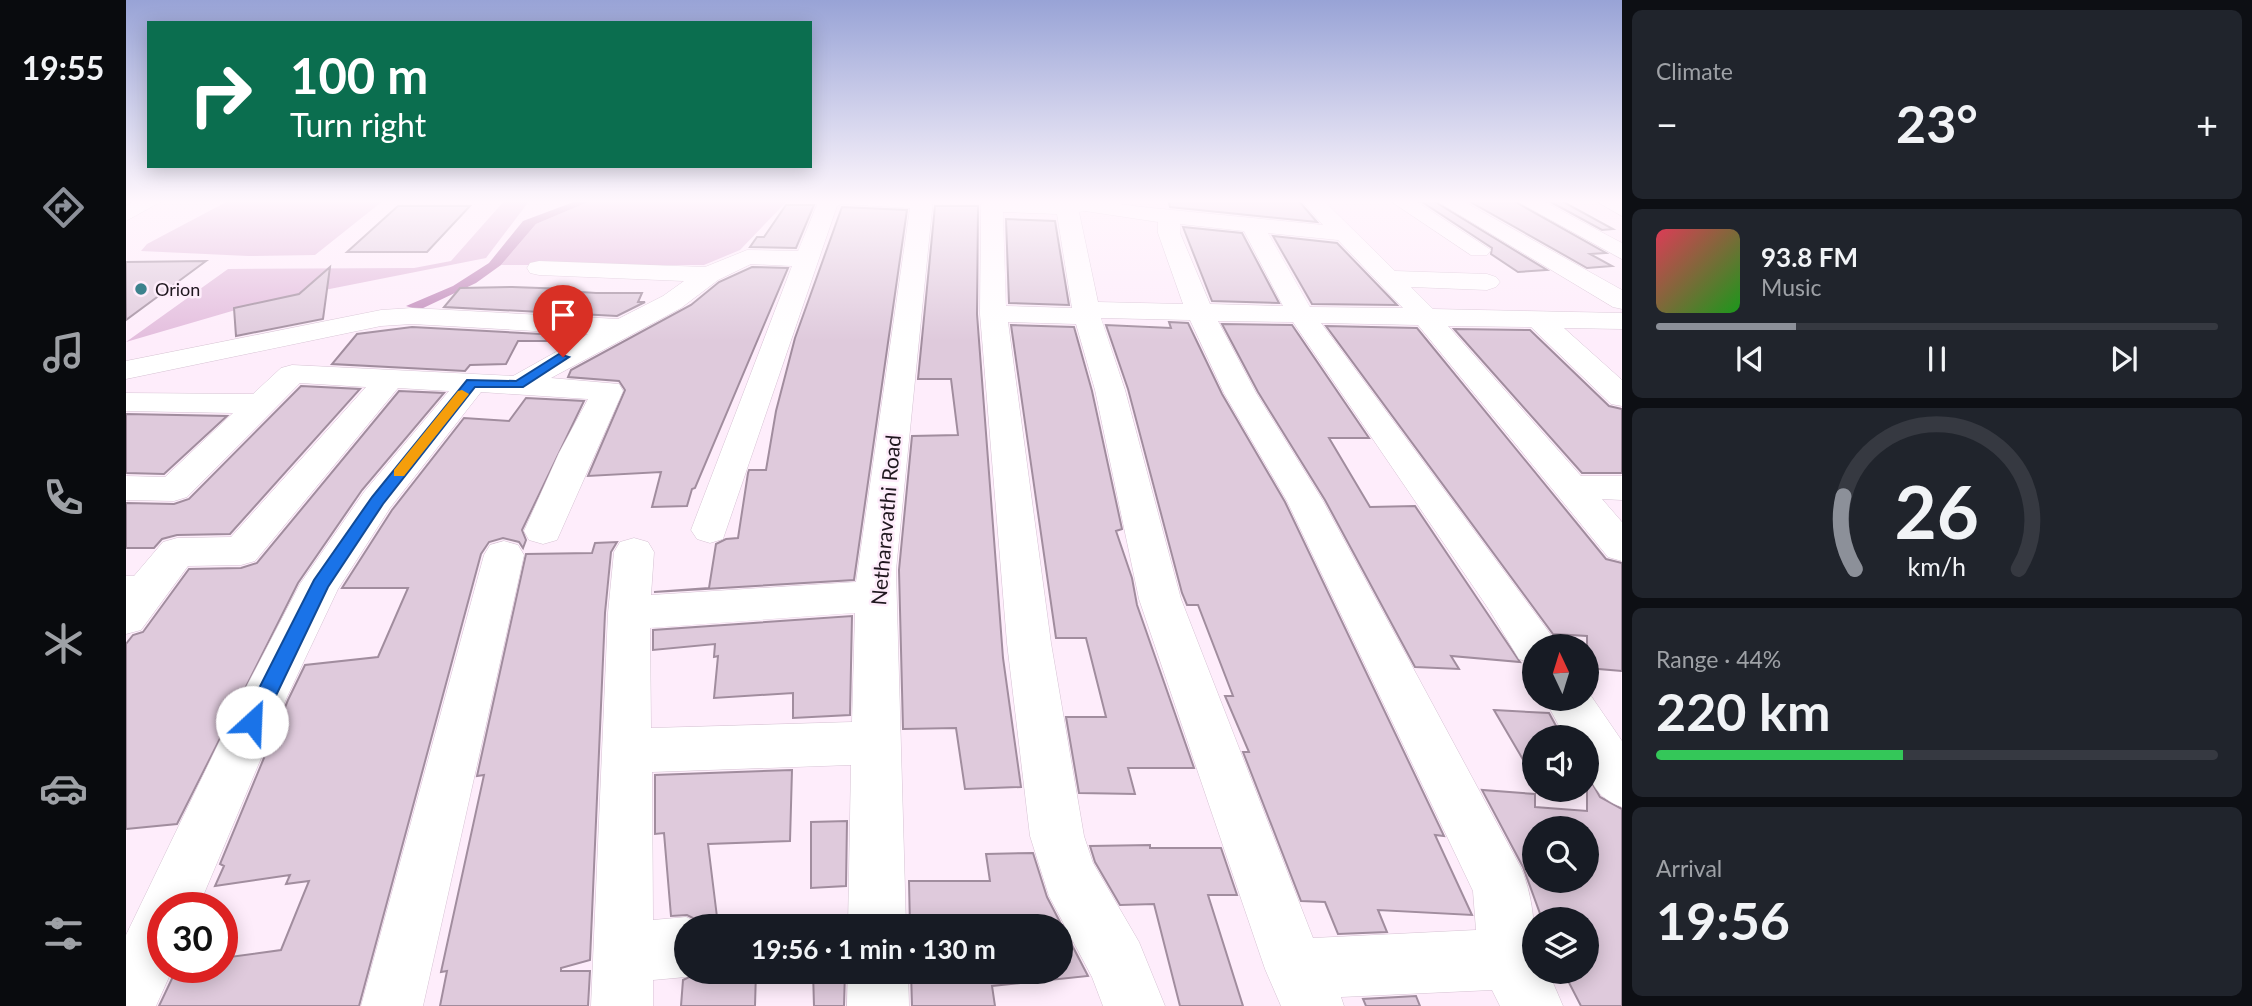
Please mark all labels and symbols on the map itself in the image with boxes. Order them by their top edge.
place label: Orion [155,278,200,300]
marker: Orion [133,281,149,297]
pin [533,285,593,357]
street label: Netharavathi Road [865,434,905,606]
north arrow [1522,634,1600,710]
position arrow [215,685,289,759]
speed limit sign: 30 [147,892,238,983]

